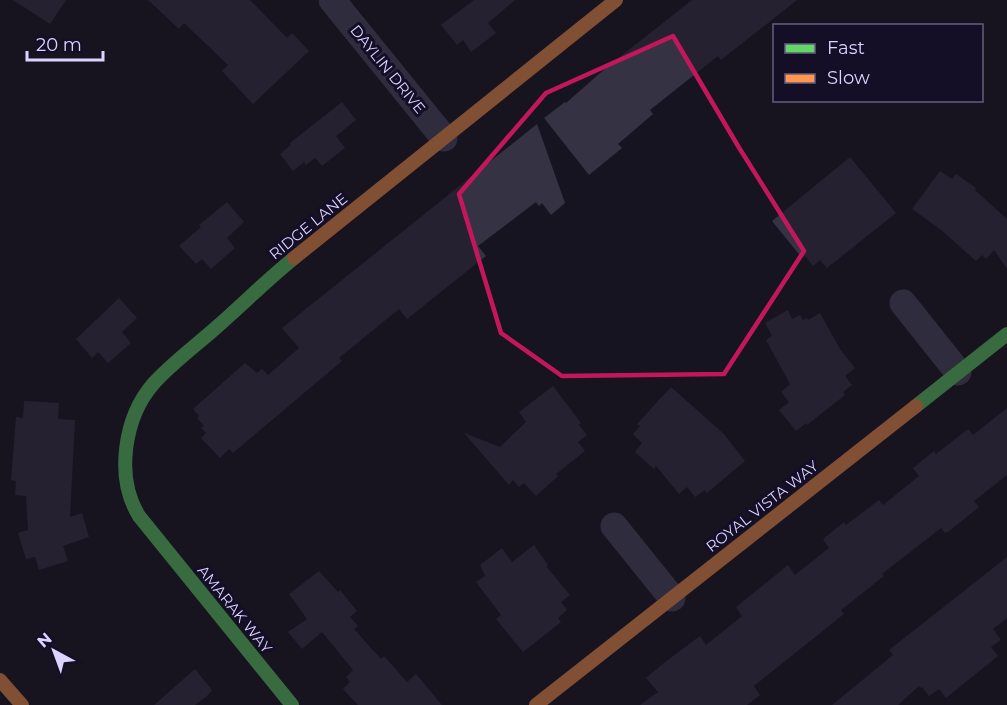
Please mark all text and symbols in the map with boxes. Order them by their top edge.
street label: DAYLIN DRIVE [346,21,430,117]
scale bar [27,24,104,62]
legend [773,24,983,102]
text: 20 m [36,34,82,56]
text: Fast [827,37,865,59]
text: Slow [827,67,870,89]
street label: RIDGE LANE [265,189,351,263]
street label: ROYAL VISTA WAY [702,456,822,556]
street label: AMARAK WAY [194,561,277,657]
north arrow [24,621,84,681]
text: N [33,629,56,651]

